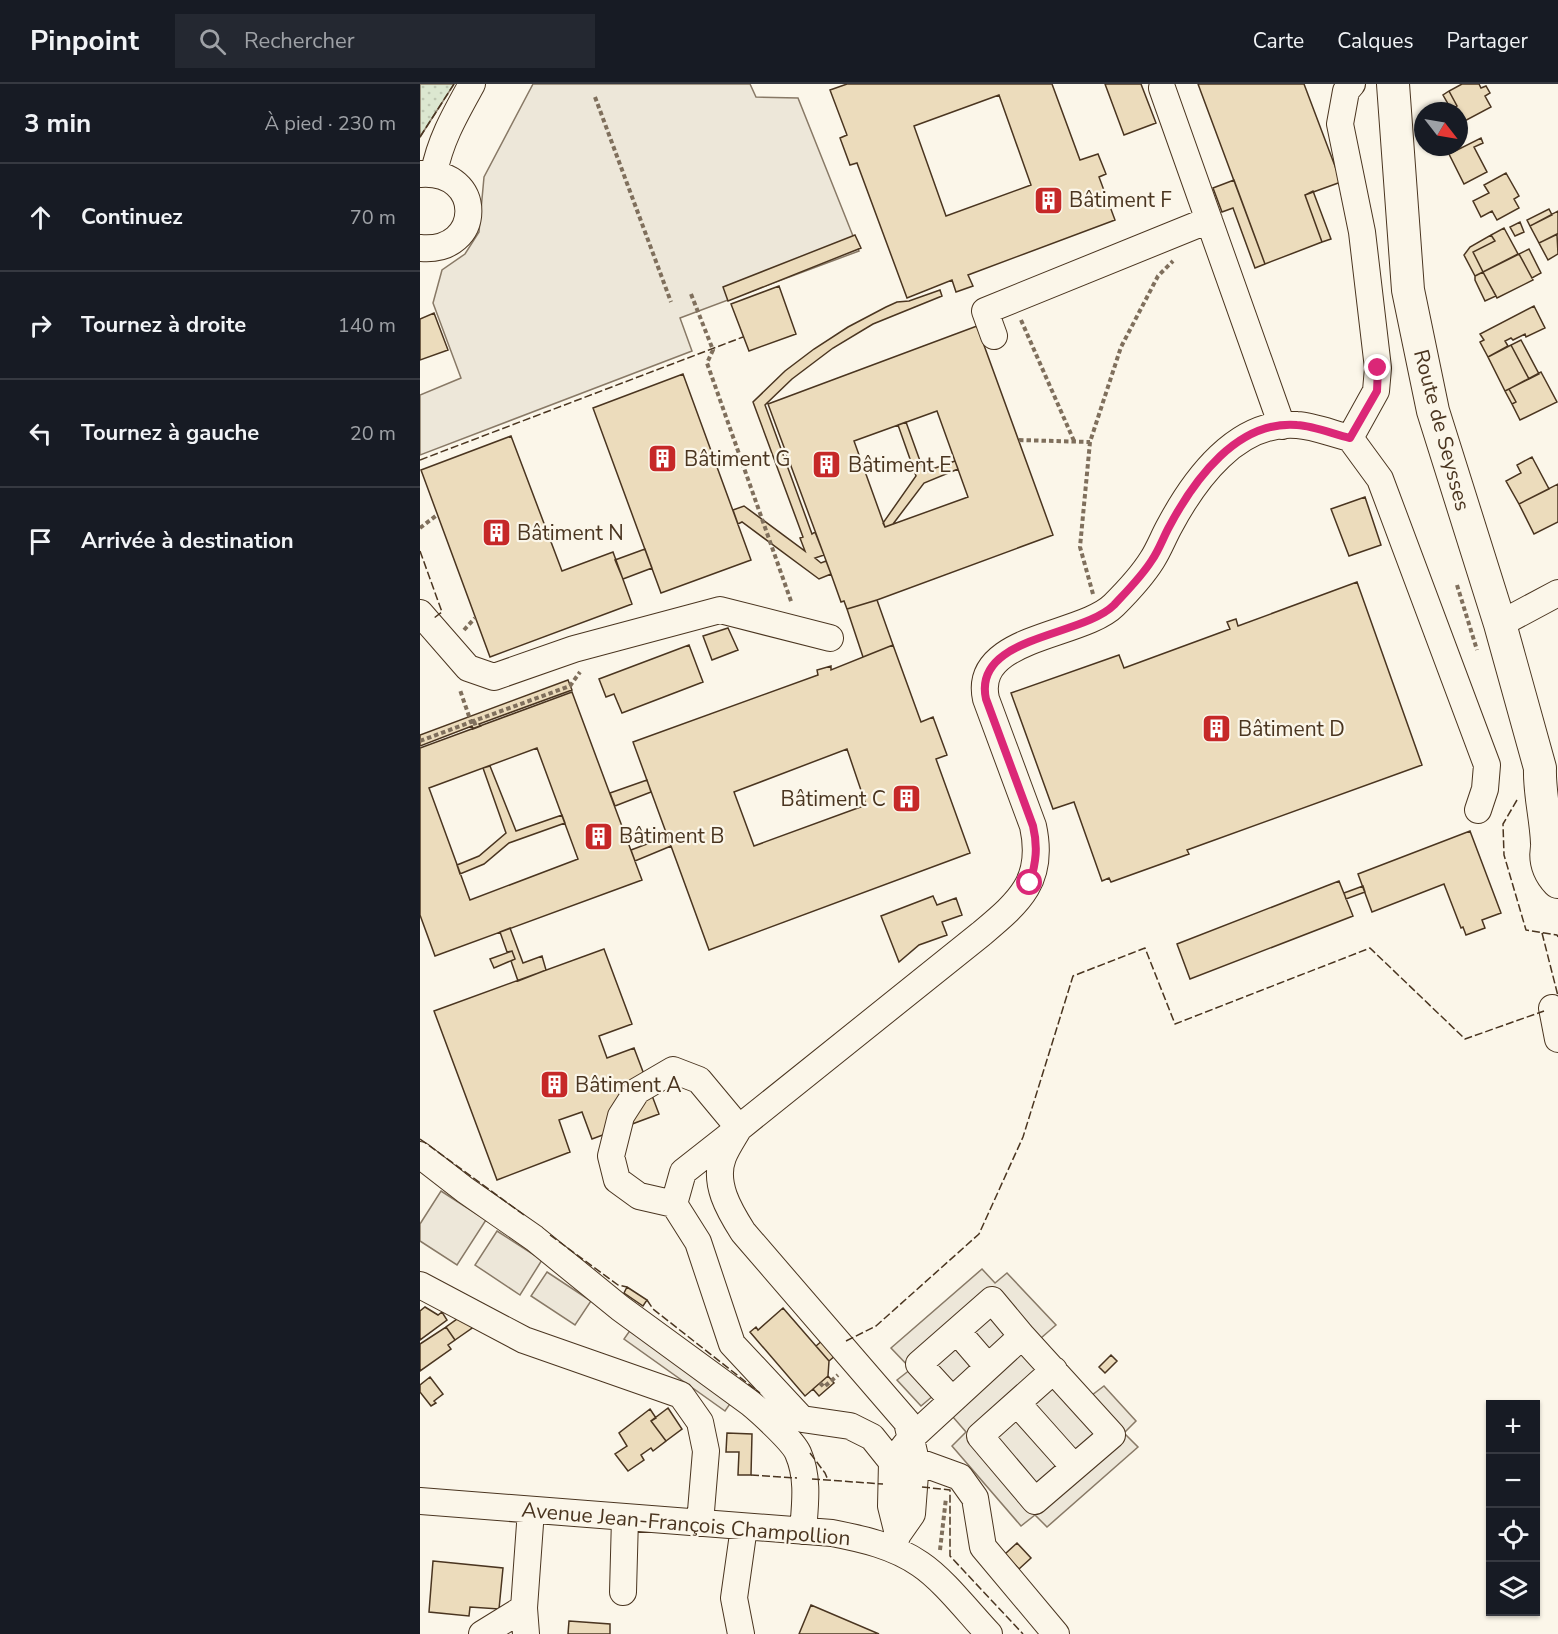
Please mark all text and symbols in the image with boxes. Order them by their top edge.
search box [175,14,595,68]
text: Pinpoint [30,22,139,60]
icon: search [196,25,229,58]
text: Rechercher [244,26,355,56]
text: Carte [1253,27,1304,55]
text: Calques [1337,27,1414,55]
text: Partager [1447,27,1528,55]
north arrow [1414,102,1468,156]
text: 3 min [24,106,91,141]
text: À pied · 230 m [265,110,396,137]
building icon: Bâtiment F [1032,184,1064,216]
place label: Bâtiment F [1069,186,1172,214]
icon: ahead [24,201,57,234]
text: Continuez [81,202,183,232]
text: 70 m [350,204,396,231]
icon: right [24,309,57,342]
text: Tournez à droite [81,310,246,340]
text: 140 m [338,312,396,339]
street label: Route de Seysses [1407,346,1477,514]
route end [1364,354,1390,380]
icon: left [24,417,57,450]
text: Tournez à gauche [81,418,259,448]
text: 20 m [350,420,396,447]
building icon: Bâtiment G [647,443,679,475]
place label: Bâtiment G [684,445,791,473]
building icon: Bâtiment E [811,449,843,481]
place label: Bâtiment E [848,451,952,479]
building icon: Bâtiment N [480,517,512,549]
place label: Bâtiment N [517,519,624,547]
icon: arrive [24,525,57,558]
text: Arrivée à destination [81,526,294,556]
building icon: Bâtiment D [1201,713,1233,745]
place label: Bâtiment D [1238,715,1345,743]
building icon: Bâtiment C [891,783,923,815]
place label: Bâtiment C [780,785,886,813]
building icon: Bâtiment B [582,820,614,852]
place label: Bâtiment B [619,822,725,850]
route start [1016,869,1042,895]
building icon: Bâtiment A [538,1069,570,1101]
place label: Bâtiment A [575,1071,682,1099]
map controls [1486,1400,1540,1616]
button: + [1486,1400,1540,1454]
button: − [1486,1454,1540,1508]
street label: Avenue Jean-François Champollion [520,1496,852,1552]
button: locate [1486,1508,1540,1562]
button: layers [1486,1562,1540,1616]

